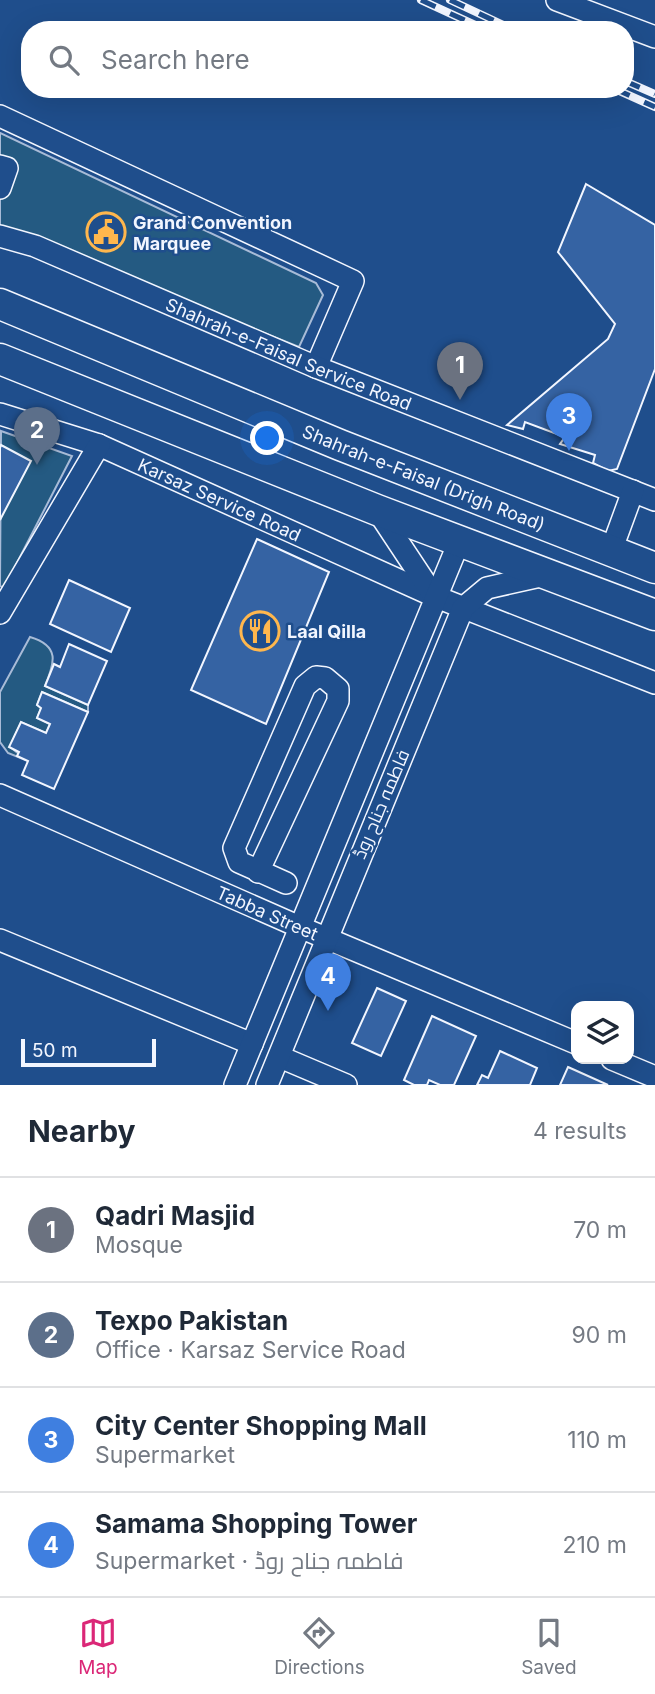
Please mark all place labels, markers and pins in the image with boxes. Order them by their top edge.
public building icon: Grand Convention Marquee [85,211,127,253]
place label: Grand Convention Marquee [133,212,292,254]
pin: 1 [437,342,483,400]
pin: 3 [546,393,592,451]
pin: 2 [14,407,60,465]
restaurant icon: Laal Qilla [239,610,281,652]
place label: Laal Qilla [287,621,366,642]
pin: 4 [305,953,351,1011]

